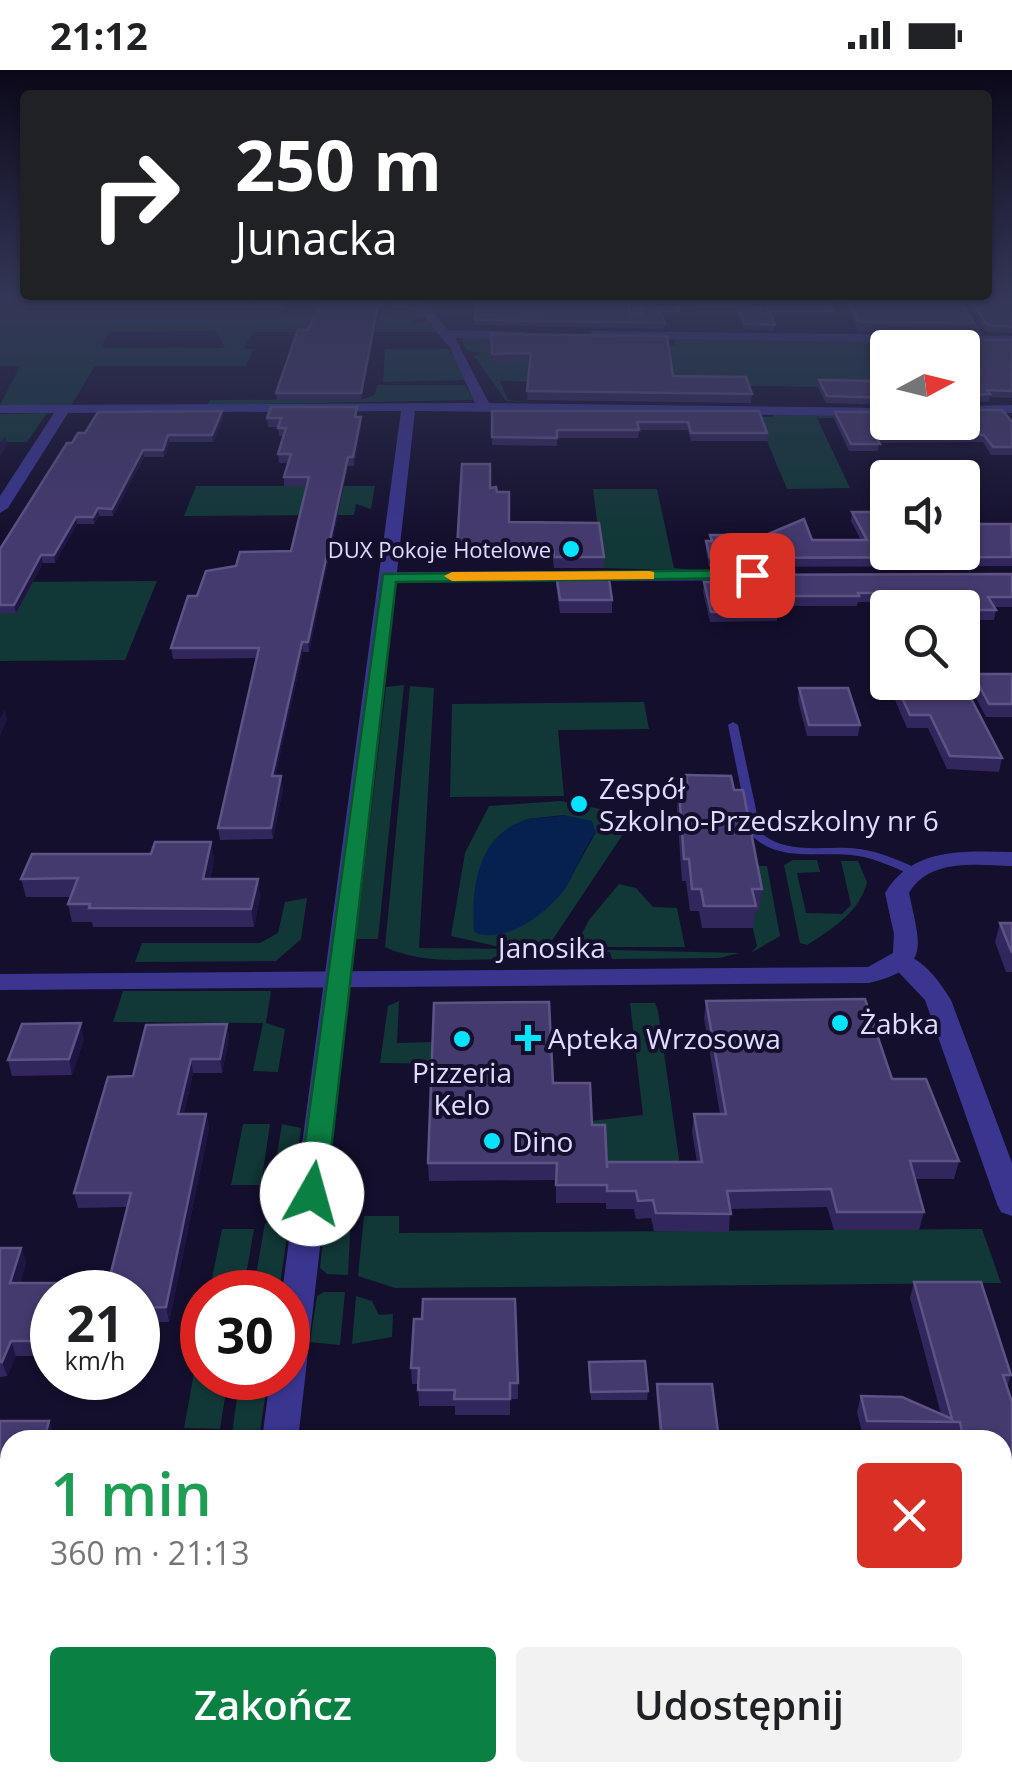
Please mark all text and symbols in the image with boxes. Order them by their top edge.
text: 21:12 [50,9,148,61]
text: 250 m [235,116,442,212]
icon: right [70,130,200,260]
text: Junacka [235,207,398,268]
north arrow [870,330,980,440]
map controls [870,330,980,700]
button: sound [870,460,980,570]
pin [710,533,795,618]
place label: DUX Pokoje Hotelowe [328,534,551,564]
marker: DUX Pokoje Hotelowe [560,538,582,560]
icon: arrive [725,548,780,603]
button: search [870,590,980,700]
place label: Zespół Szkolno-Przedszkolny nr 6 [599,769,939,839]
marker: Zespół Szkolno-Przedszkolny nr 6 [568,793,590,815]
street label: Janosika [495,928,606,966]
place label: Żabka [860,1004,939,1042]
marker: Żabka [829,1012,851,1034]
place label: Apteka Wrzosowa [548,1019,781,1057]
marker: Apteka Wrzosowa [517,1027,539,1049]
marker: Pizzeria Kelo [451,1028,473,1050]
place label: Pizzeria Kelo [412,1053,512,1123]
place label: Dino [512,1122,573,1160]
marker: Dino [481,1130,503,1152]
position arrow [260,1142,364,1246]
speed limit sign: 30 [180,1270,310,1400]
text: 21 [66,1289,124,1357]
text: km/h [65,1343,125,1377]
text: 1 min [50,1452,212,1534]
button: close [857,1463,962,1568]
text: 360 m · 21:13 [50,1531,249,1574]
button: Zakończ [50,1647,496,1762]
button: Udostępnij [516,1647,962,1762]

